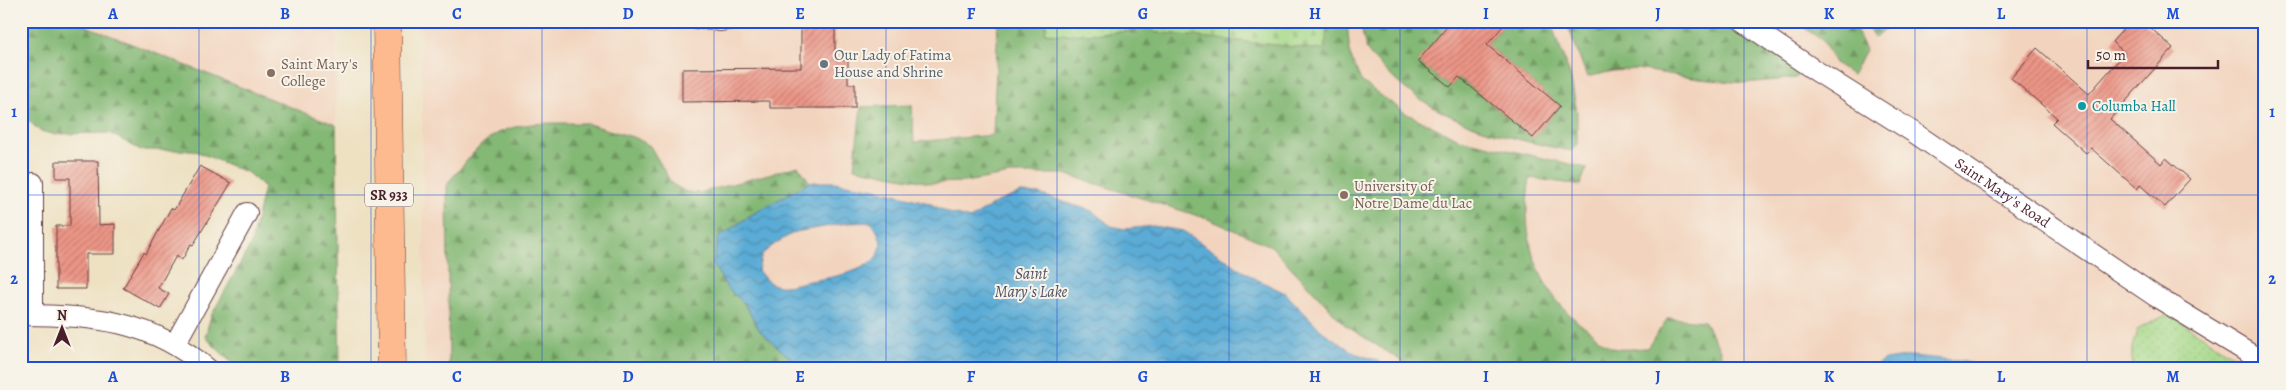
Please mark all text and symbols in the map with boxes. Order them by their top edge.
text: A [107,3,119,25]
text: B [280,3,290,25]
text: C [452,3,462,25]
text: D [622,3,634,25]
text: E [795,3,805,25]
text: F [967,3,976,25]
text: G [1138,3,1148,25]
text: H [1309,3,1321,25]
text: I [1483,3,1489,25]
text: J [1655,3,1661,25]
text: K [1824,3,1835,25]
text: L [1997,3,2006,25]
text: M [2166,3,2180,25]
scale bar [2088,38,2218,70]
place label: Our Lady of Fatima House and Shrine [834,45,952,82]
text: 50 m [2096,45,2126,65]
place label: Saint Mary's College [281,54,358,91]
marker: Our Lady of Fatima House and Shrine [818,58,830,70]
marker: Saint Mary's College [265,67,277,79]
place label: Columba Hall [2092,96,2176,116]
marker: Columba Hall [2076,100,2088,112]
text: 1 [11,101,17,123]
text: 1 [2269,101,2275,123]
street label: Saint Mary's Road [1951,153,2055,233]
place label: University of Notre Dame du Lac [1354,176,1472,213]
road number: SR 933 [365,184,413,206]
marker: University of Notre Dame du Lac [1338,189,1350,201]
water label: Saint Mary's Lake [995,263,1067,303]
text: 2 [10,268,18,290]
text: 2 [2268,268,2276,290]
north arrow [38,302,88,352]
text: N [57,306,67,325]
text: A [107,366,119,388]
text: B [280,366,290,388]
text: C [452,366,462,388]
text: D [622,366,634,388]
text: E [795,366,805,388]
text: F [967,366,976,388]
text: G [1138,366,1148,388]
text: H [1309,366,1321,388]
text: I [1483,366,1489,388]
text: J [1655,366,1661,388]
text: K [1824,366,1835,388]
text: L [1997,366,2006,388]
text: M [2166,366,2180,388]

